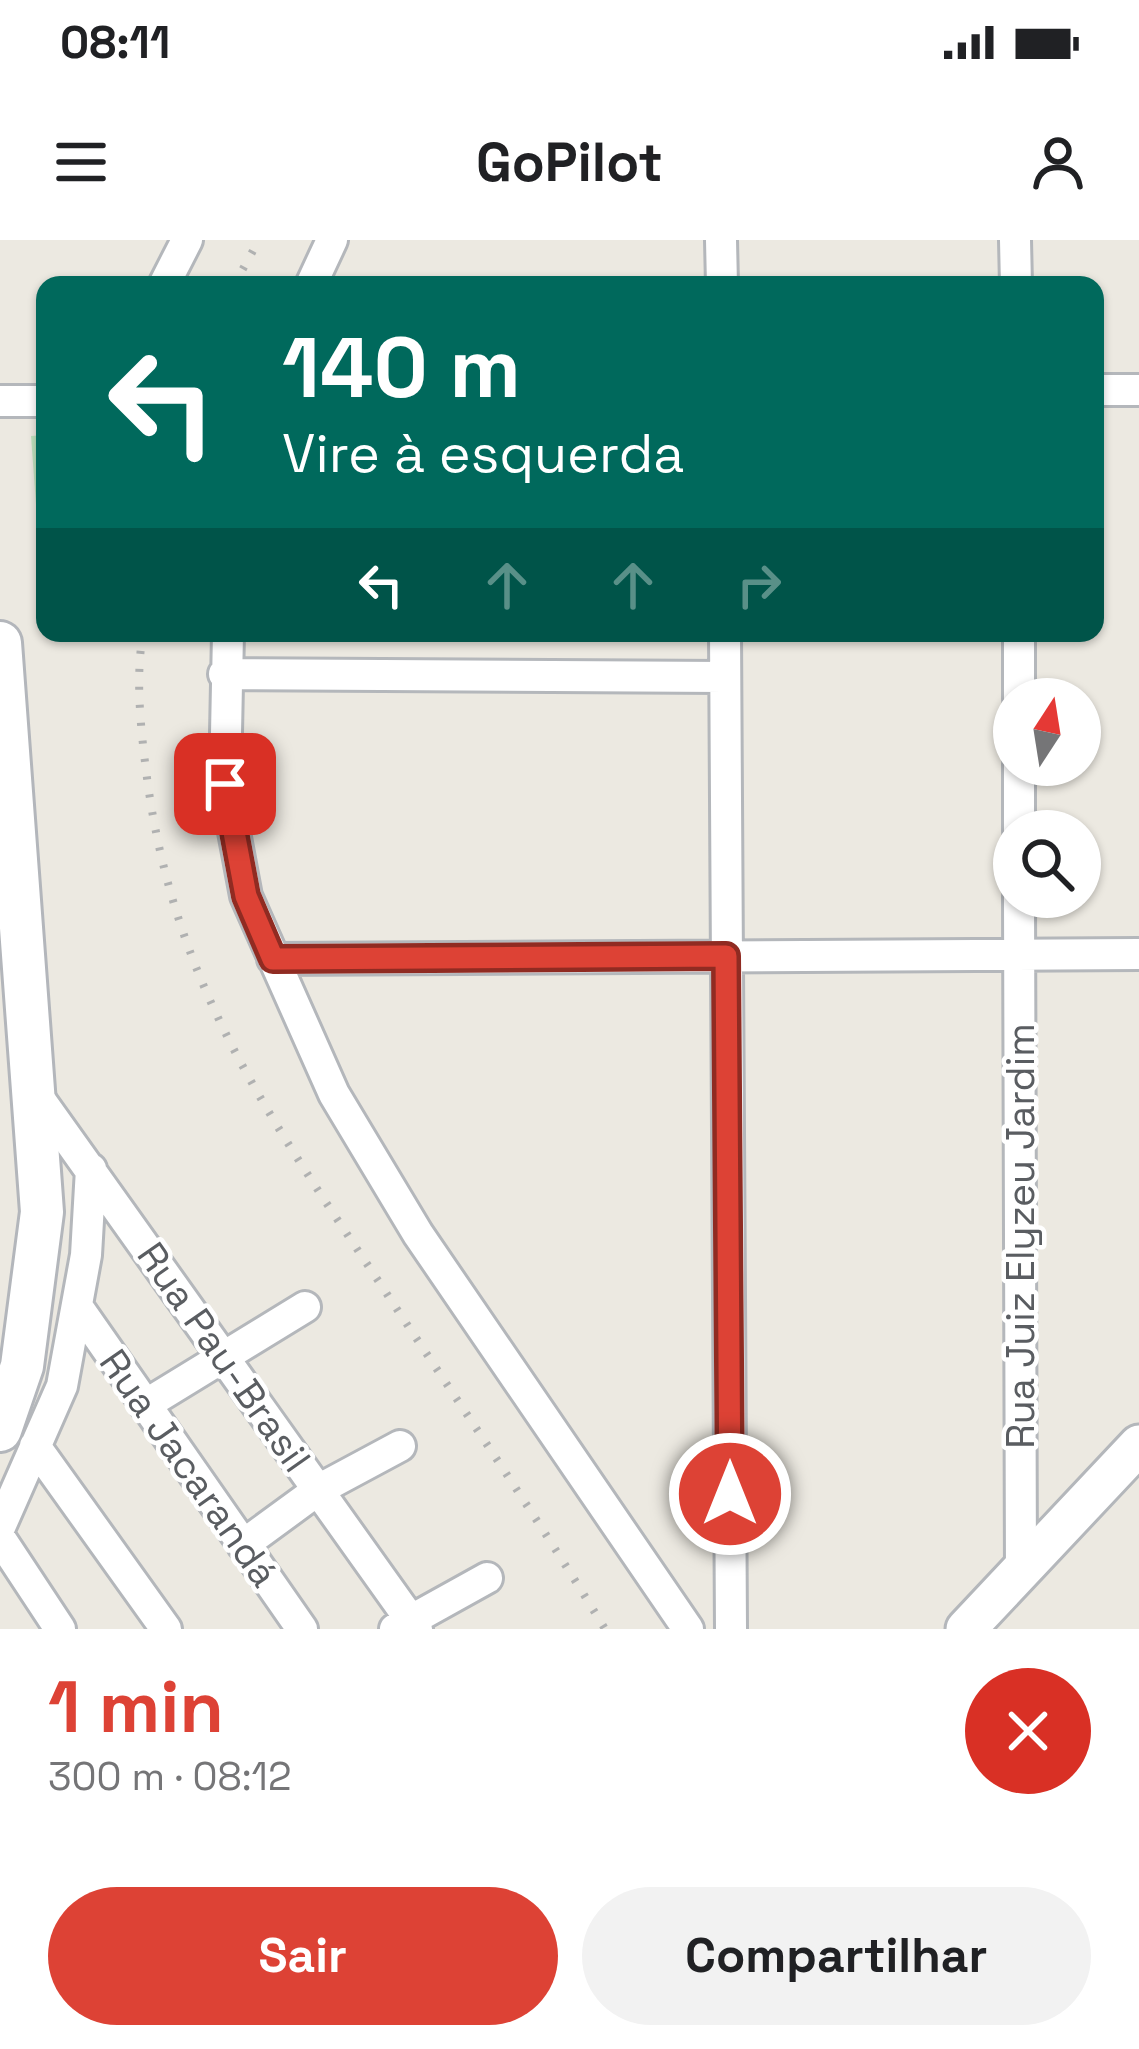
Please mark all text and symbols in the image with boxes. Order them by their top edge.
text: 08:11 [60,14,170,71]
text: GoPilot [476,128,663,197]
icon: menu [48,129,114,195]
icon: person [1025,129,1091,195]
text: 140 m [282,314,521,422]
icon: left [84,324,240,480]
text: Vire à esquerda [282,419,684,488]
icon: left [348,552,414,618]
icon: ahead [474,552,540,618]
icon: ahead [600,552,666,618]
icon: right [726,552,792,618]
north arrow [993,678,1101,786]
map controls [993,678,1101,918]
pin [174,733,276,835]
icon: arrive [192,751,258,817]
button: search [993,810,1101,918]
street label: Rua Juiz Elyzeu Jardim [996,1023,1045,1449]
street label: Rua Pau-Brasil [127,1233,321,1481]
street label: Rua Jacarandá [89,1340,289,1596]
position arrow [667,1431,793,1557]
text: 1 min [48,1661,224,1753]
button: close [965,1668,1091,1794]
text: 300 m · 08:12 [48,1752,291,1801]
button: Sair [48,1887,558,2025]
button: Compartilhar [582,1887,1091,2025]

